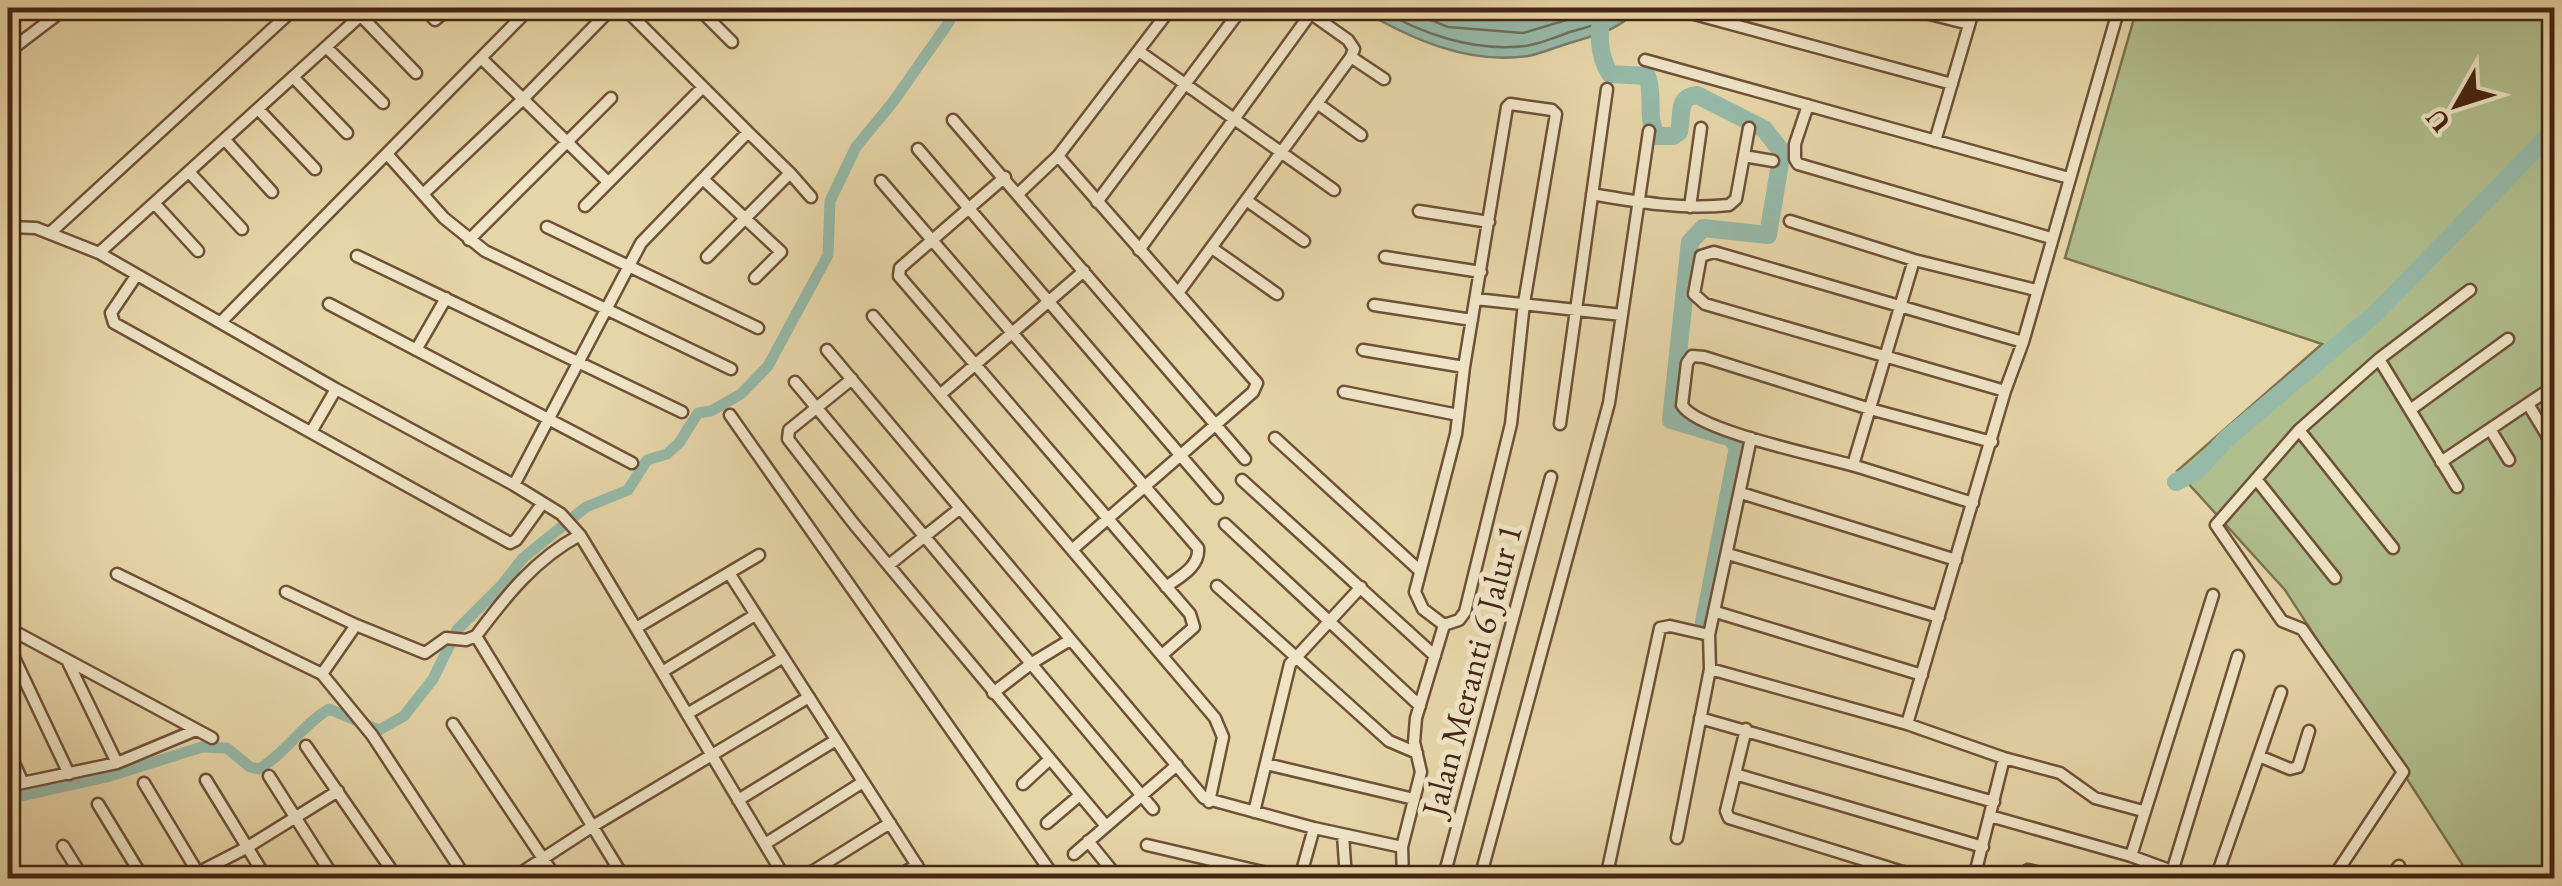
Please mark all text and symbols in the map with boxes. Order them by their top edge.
north arrow [2407,55,2507,155]
text: U [2417,101,2458,140]
street label: Jalan Meranti 6 Jalur 1 [1410,519,1532,824]

